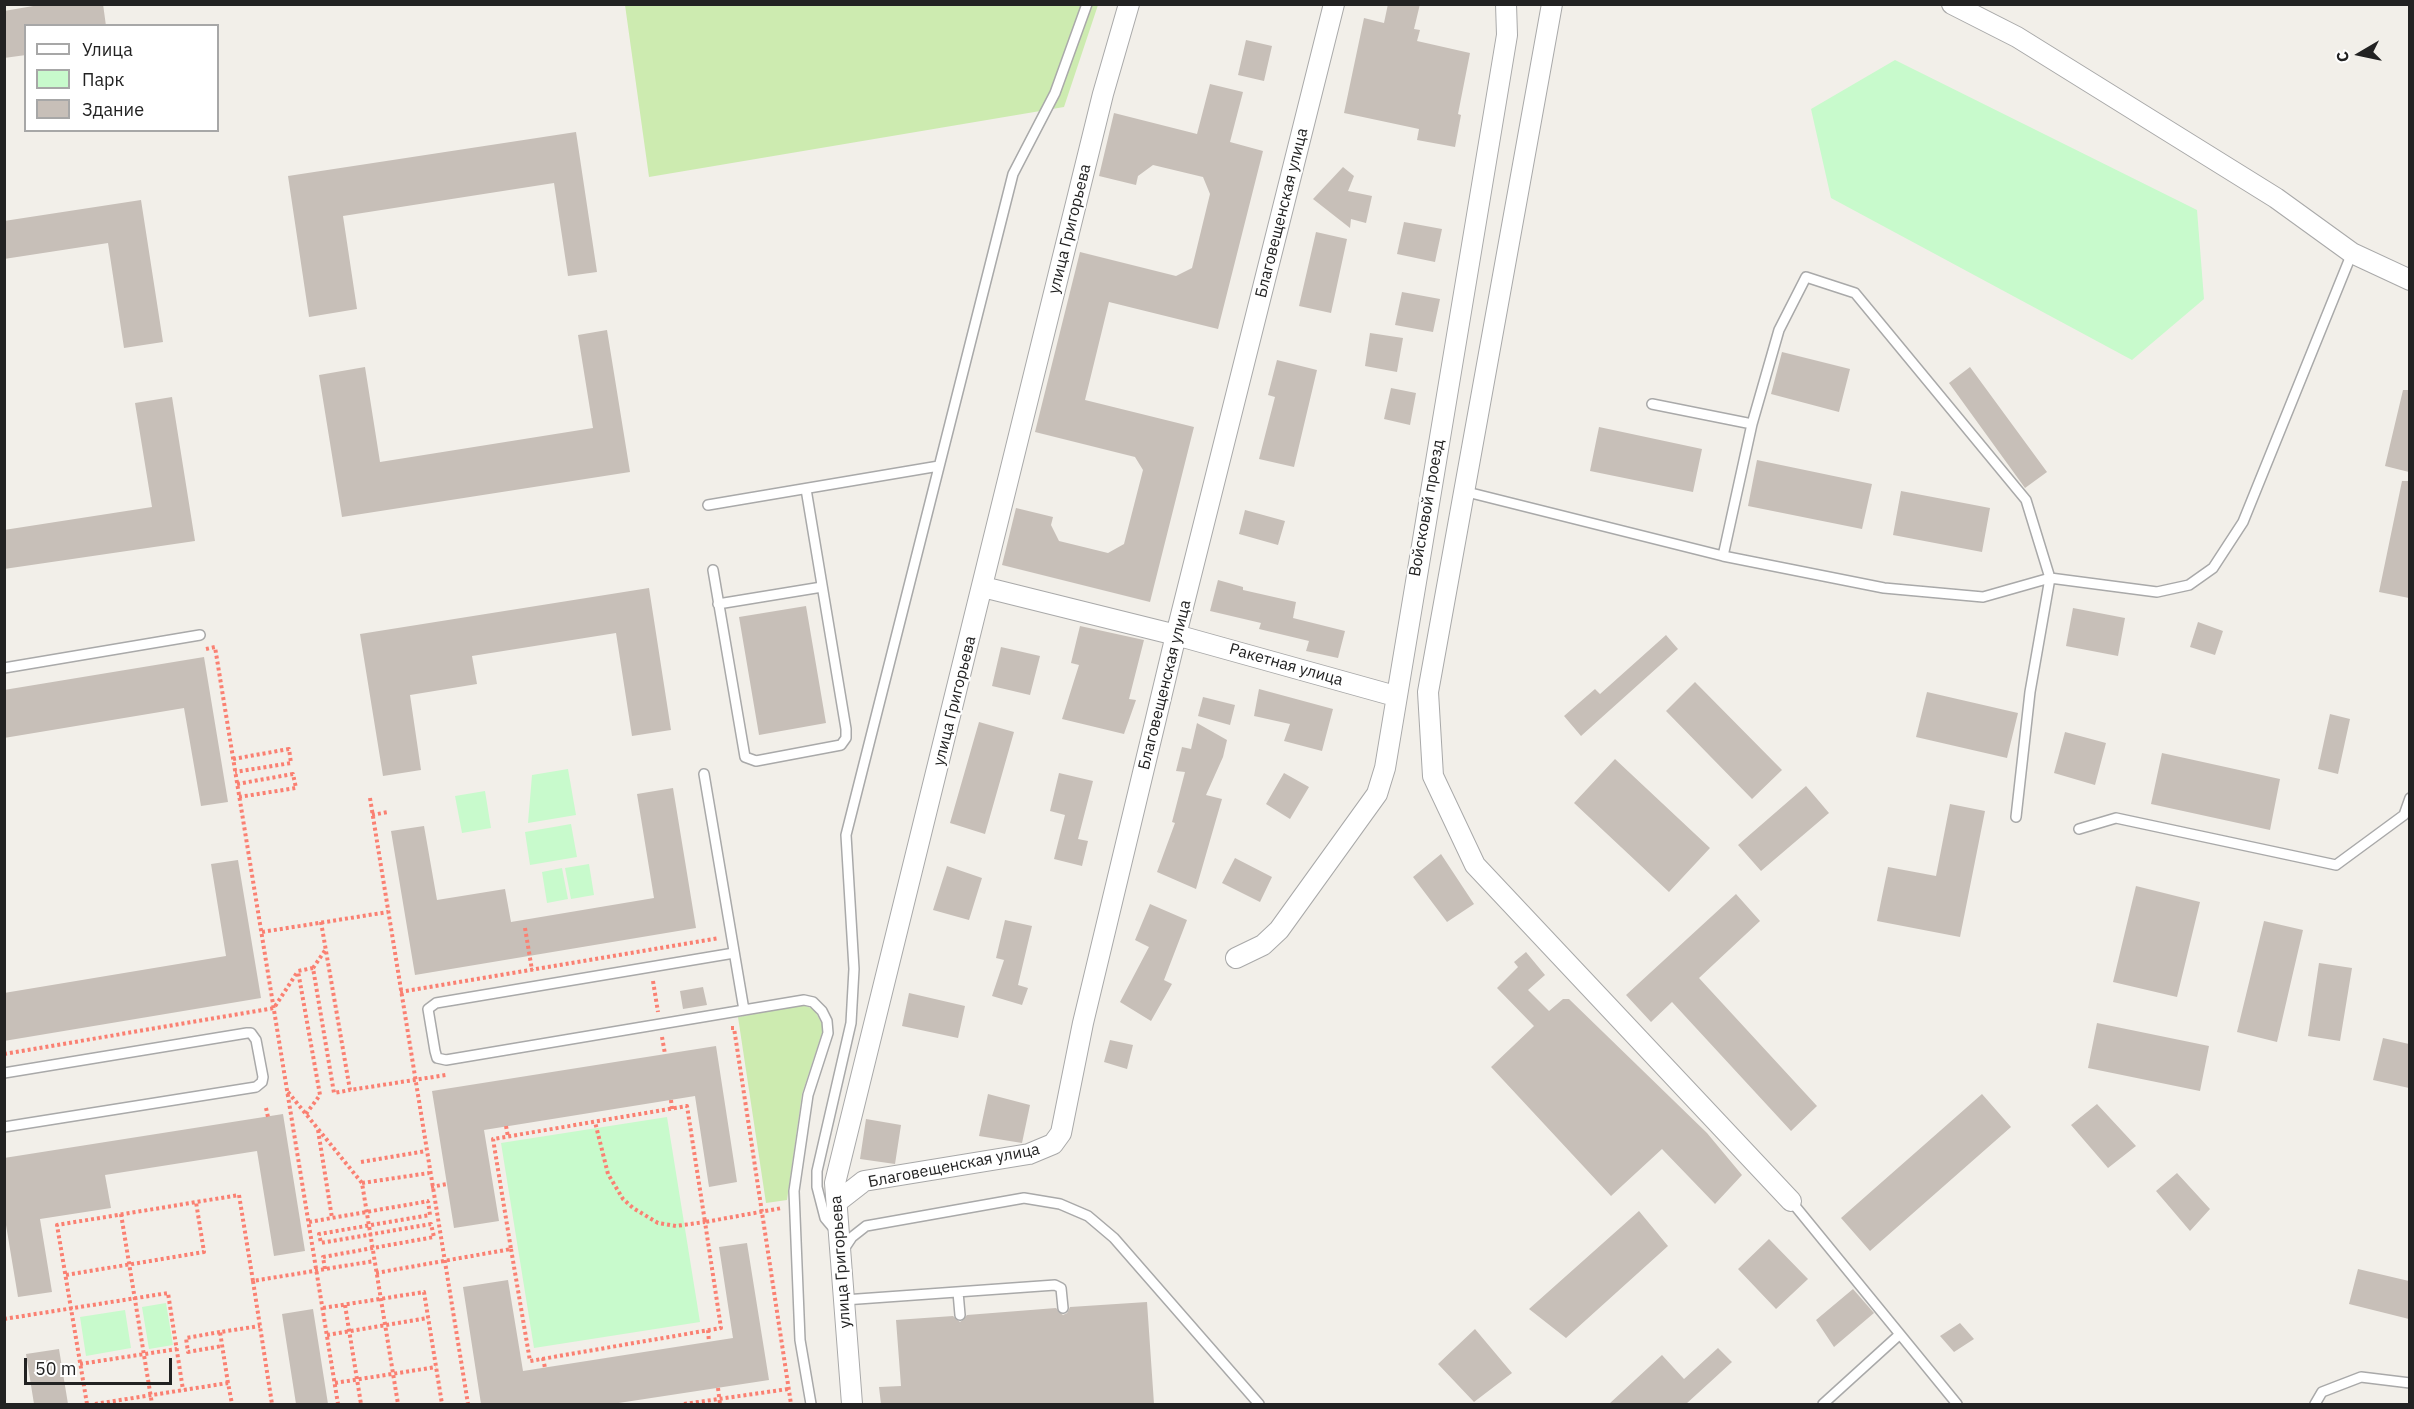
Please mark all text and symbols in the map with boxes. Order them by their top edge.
legend [24,24,219,132]
north arrow [2330,24,2390,84]
text: Улица [82,38,133,61]
text: С [2332,50,2353,64]
text: Парк [82,68,124,91]
text: Здание [82,98,144,121]
street label: Благовещенская улица [1252,126,1312,300]
street label: улица Григорьева [1045,162,1095,296]
street label: Войсковой проезд [1405,438,1449,578]
street label: Благовещенская улица [1135,598,1195,772]
street label: улица Григорьева [930,634,980,768]
street label: Ракетная улица [1227,640,1345,690]
street label: Благовещенская улица [867,1140,1041,1192]
street label: улица Григорьева [827,1195,855,1329]
scale bar [27,1346,176,1384]
text: 50 m [35,1357,77,1380]

